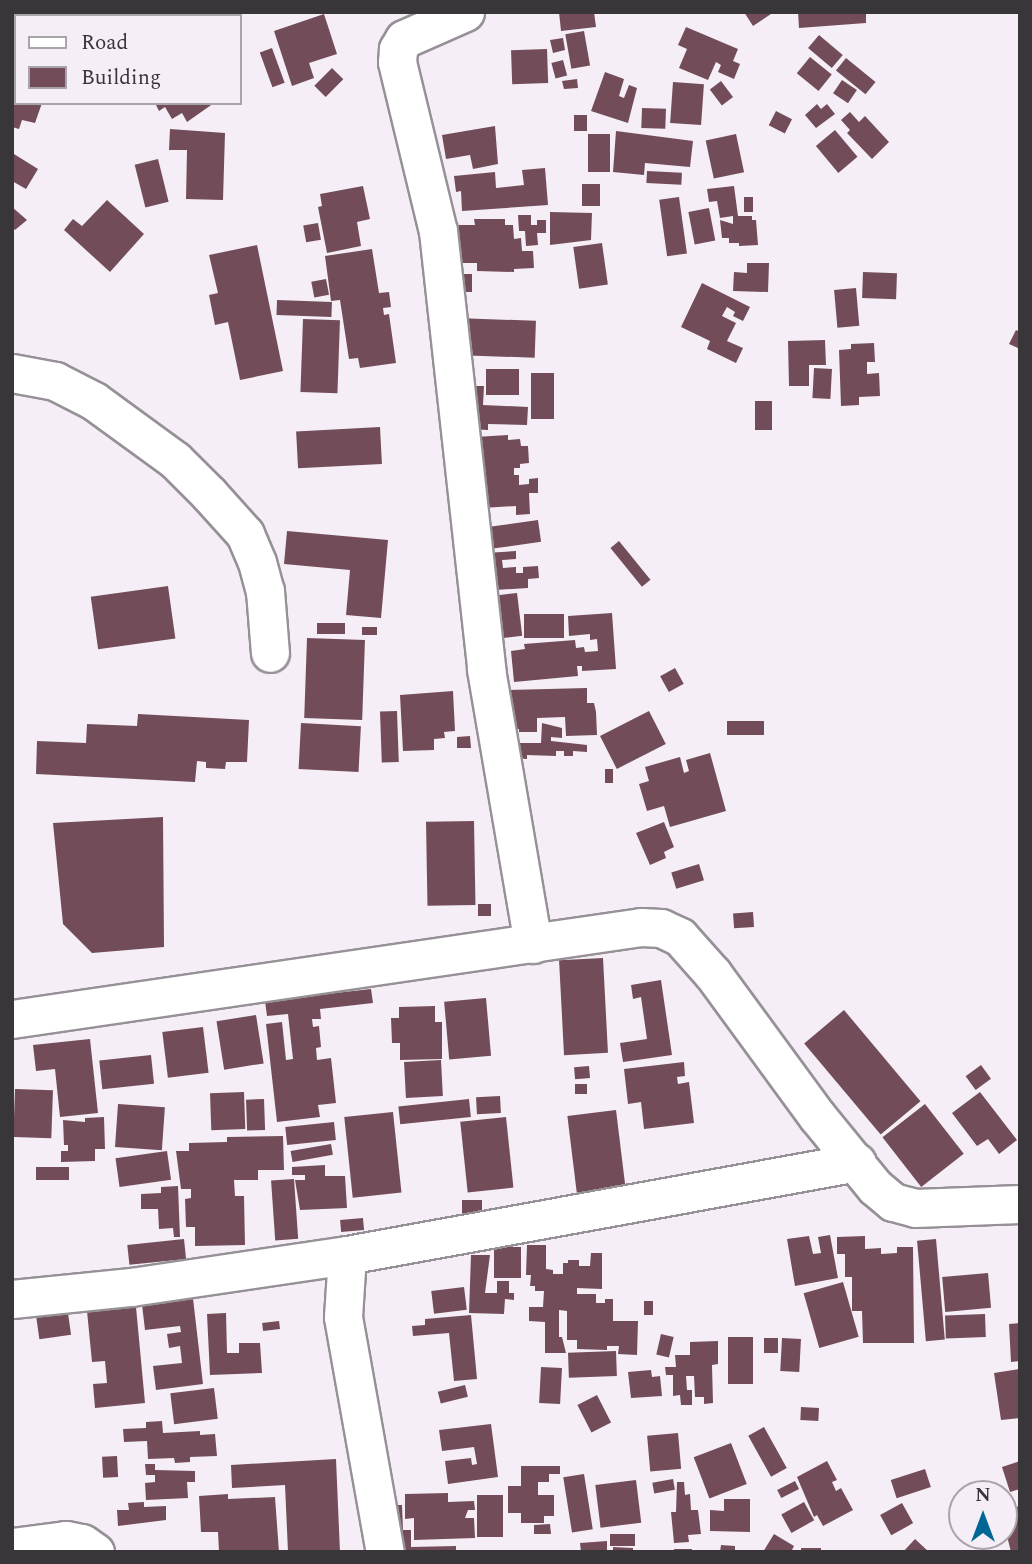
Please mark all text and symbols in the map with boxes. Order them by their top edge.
legend [14,14,242,105]
text: Road [81,27,128,59]
text: Building [81,62,161,94]
north arrow [948,1480,1018,1550]
text: N [975,1481,991,1510]

